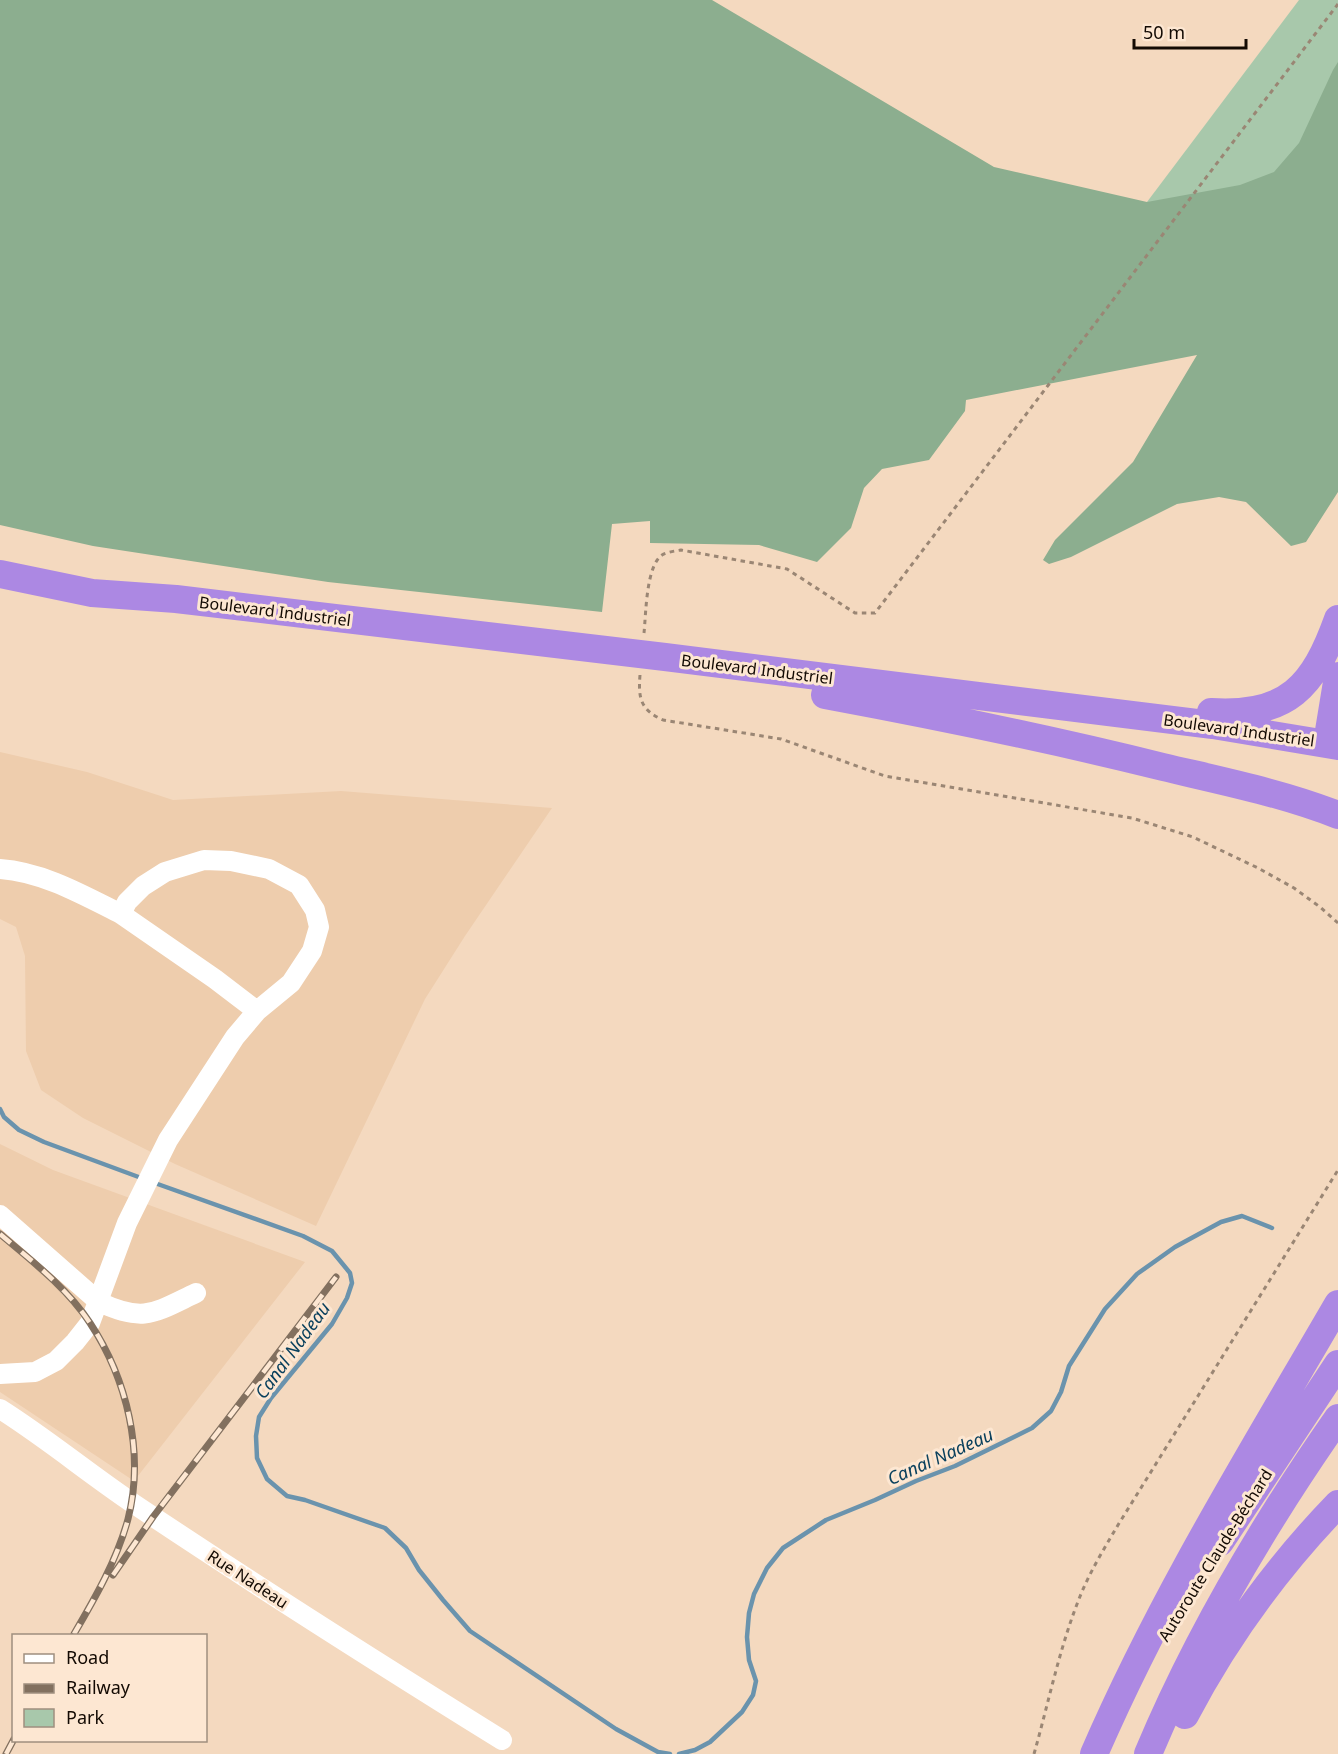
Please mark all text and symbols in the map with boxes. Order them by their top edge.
scale bar [1134,12,1246,50]
text: 50 m [1143,20,1185,44]
street label: Boulevard Industriel [198,591,352,631]
street label: Boulevard Industriel [680,649,834,689]
street label: Boulevard Industriel [1162,708,1316,752]
water label: Canal Nadeau [249,1297,335,1403]
water label: Canal Nadeau [883,1422,997,1490]
street label: Autoroute Claude-Béchard [1153,1465,1277,1645]
street label: Rue Nadeau [203,1545,293,1613]
legend [12,1634,207,1742]
text: Road [66,1645,109,1669]
text: Railway [66,1675,131,1699]
text: Park [66,1705,104,1729]

